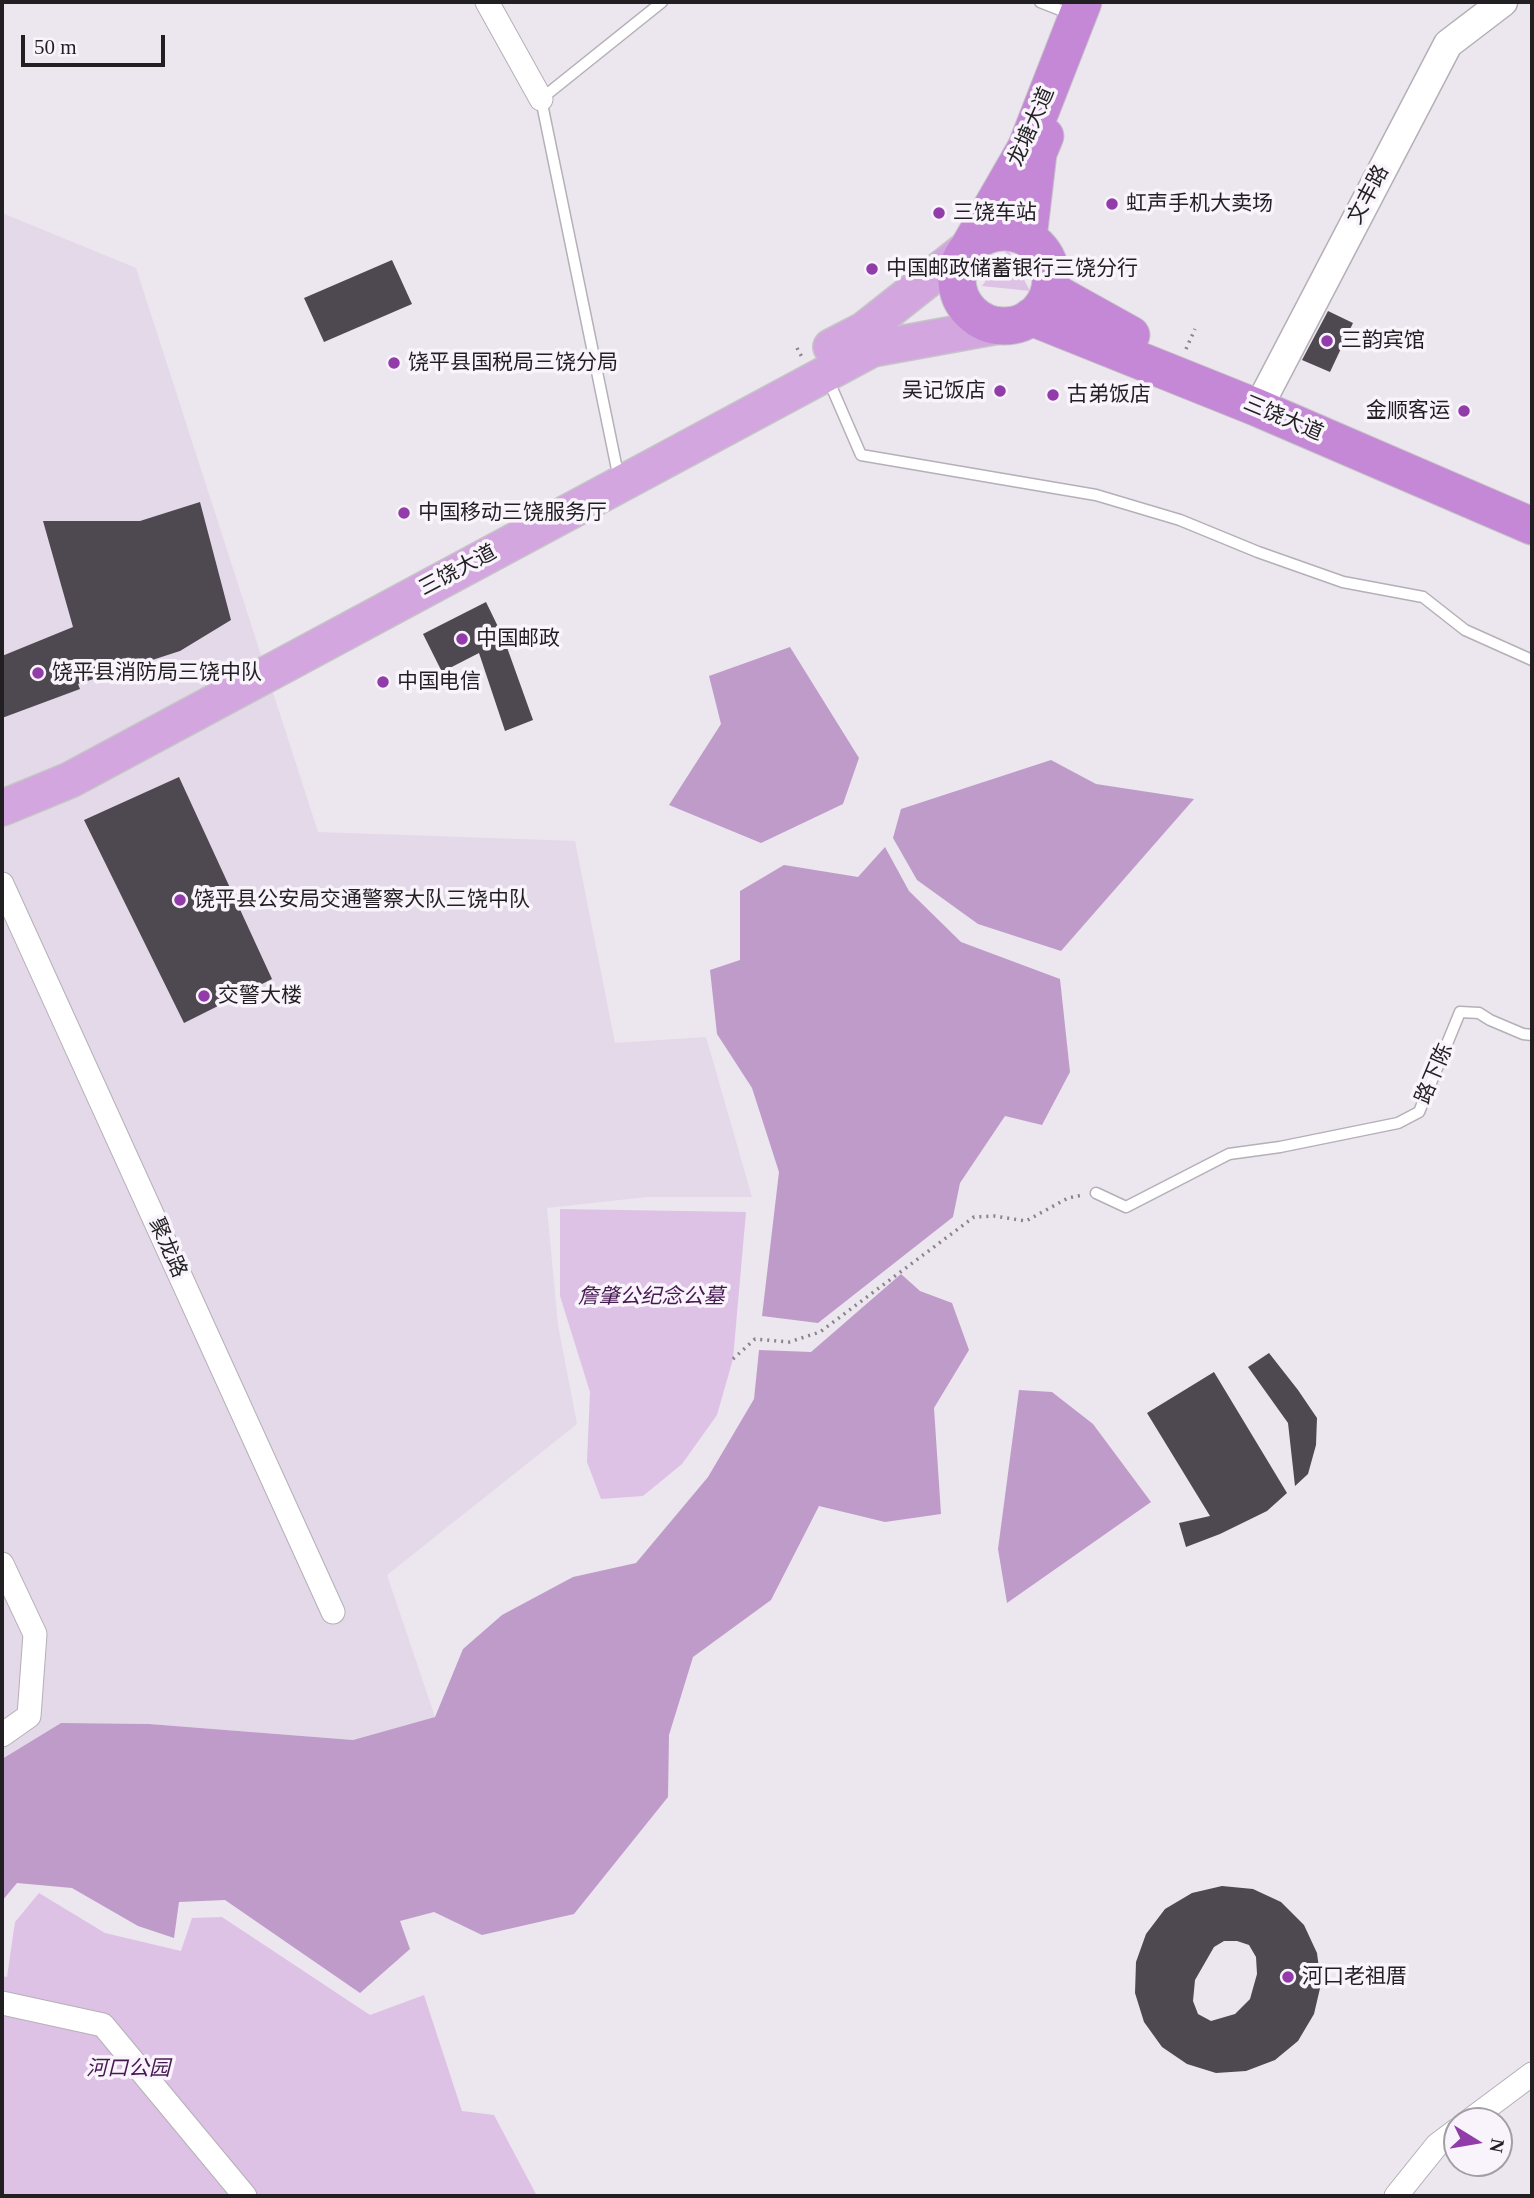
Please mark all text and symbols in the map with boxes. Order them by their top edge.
scale bar [24,21,168,65]
text: 50 m [34,35,77,59]
street label: 龙塘大道 [1003,84,1061,170]
street label: 文丰路 [1343,161,1395,229]
place label: 虹声手机大卖场 [1126,191,1273,217]
marker: 虹声手机大卖场 [1104,196,1120,212]
place label: 三饶车站 [953,200,1037,226]
marker: 三饶车站 [931,205,947,221]
place label: 中国邮政储蓄银行三饶分行 [886,256,1138,282]
marker: 中国邮政储蓄银行三饶分行 [864,261,880,277]
place label: 三韵宾馆 [1341,328,1425,354]
marker: 三韵宾馆 [1319,333,1335,349]
place label: 饶平县国税局三饶分局 [408,350,618,376]
marker: 饶平县国税局三饶分局 [386,355,402,371]
place label: 吴记饭店 [902,378,986,404]
place label: 古弟饭店 [1067,382,1151,408]
marker: 吴记饭店 [992,383,1008,399]
marker: 古弟饭店 [1045,387,1061,403]
street label: 三饶大道 [1239,391,1327,447]
place label: 金顺客运 [1366,398,1450,424]
marker: 金顺客运 [1456,403,1472,419]
place label: 中国移动三饶服务厅 [418,500,607,526]
marker: 中国移动三饶服务厅 [396,505,412,521]
street label: 三饶大道 [415,540,501,602]
place label: 中国邮政 [476,626,560,652]
marker: 中国邮政 [454,631,470,647]
place label: 饶平县消防局三饶中队 [52,660,262,686]
marker: 饶平县消防局三饶中队 [30,665,46,681]
place label: 中国电信 [397,669,481,695]
marker: 中国电信 [375,674,391,690]
place label: 饶平县公安局交通警察大队三饶中队 [194,887,530,913]
marker: 饶平县公安局交通警察大队三饶中队 [172,892,188,908]
place label: 交警大楼 [218,983,302,1009]
marker: 交警大楼 [196,988,212,1004]
street label: 路下陈 [1411,1040,1459,1108]
street label: 聚龙路 [143,1214,191,1282]
park label: 詹肇公纪念公墓 [578,1284,724,1310]
place label: 河口老祖厝 [1302,1964,1407,1990]
marker: 河口老祖厝 [1280,1969,1296,1985]
park label: 河口公园 [86,2056,170,2082]
north arrow [1443,2107,1513,2177]
text: N [1486,2137,1509,2154]

